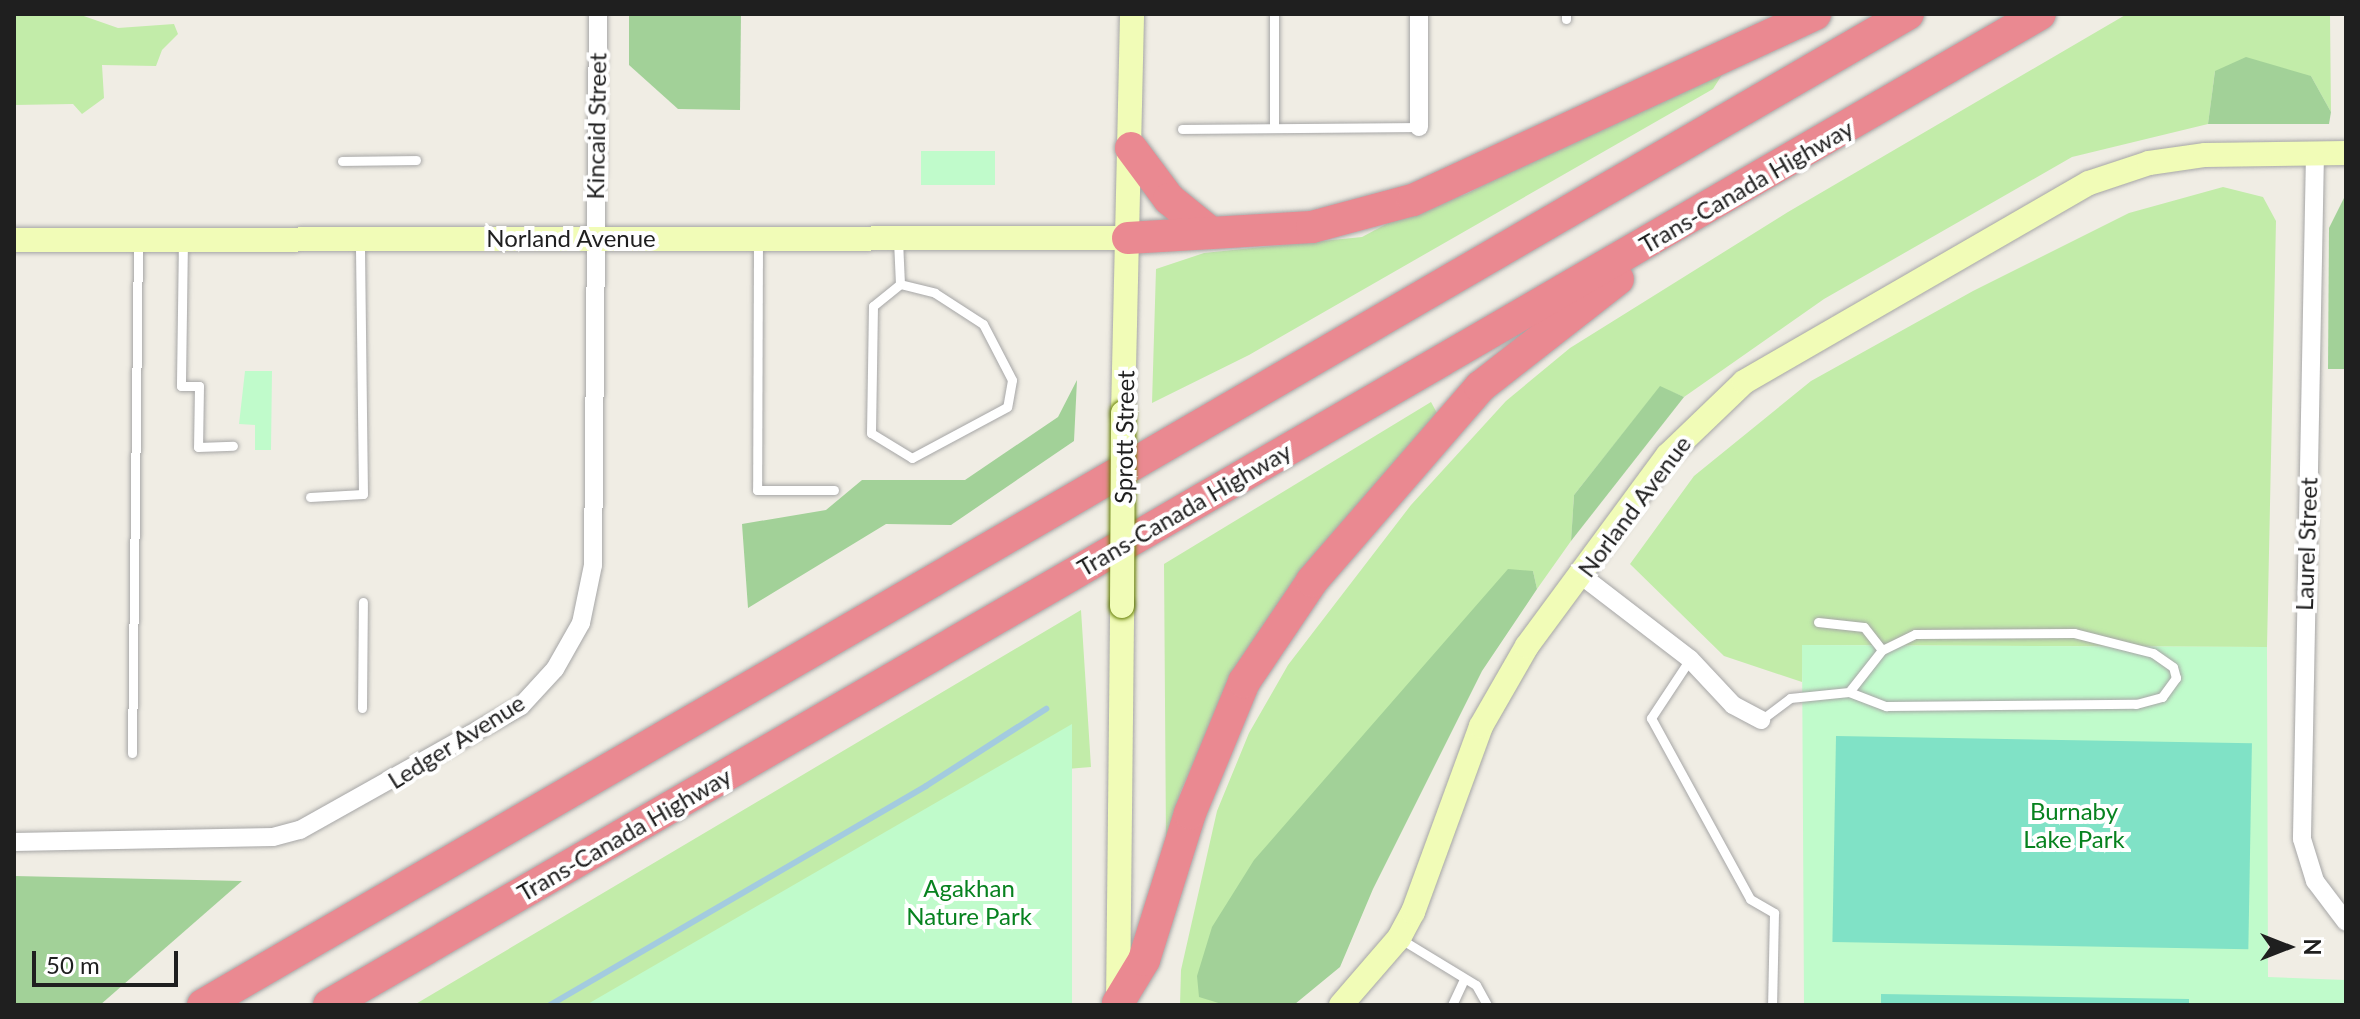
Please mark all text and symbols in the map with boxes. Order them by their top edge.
street label: Kincaid Street [580,52,612,200]
street label: Trans-Canada Highway [1634,113,1858,259]
street label: Norland Avenue [486,224,656,252]
street label: Sprott Street [1108,370,1140,504]
street label: Norland Avenue [1571,429,1697,583]
street label: Trans-Canada Highway [1072,436,1296,582]
street label: Laurel Street [2289,477,2323,611]
street label: Ledger Avenue [382,687,530,795]
street label: Trans-Canada Highway [512,761,736,907]
park label: Burnaby Lake Park [2023,797,2125,853]
park label: Agakhan Nature Park [906,874,1032,930]
north arrow [2248,907,2328,987]
scale bar [36,935,182,985]
text: N [2299,939,2326,955]
text: 50 m [46,950,100,979]

